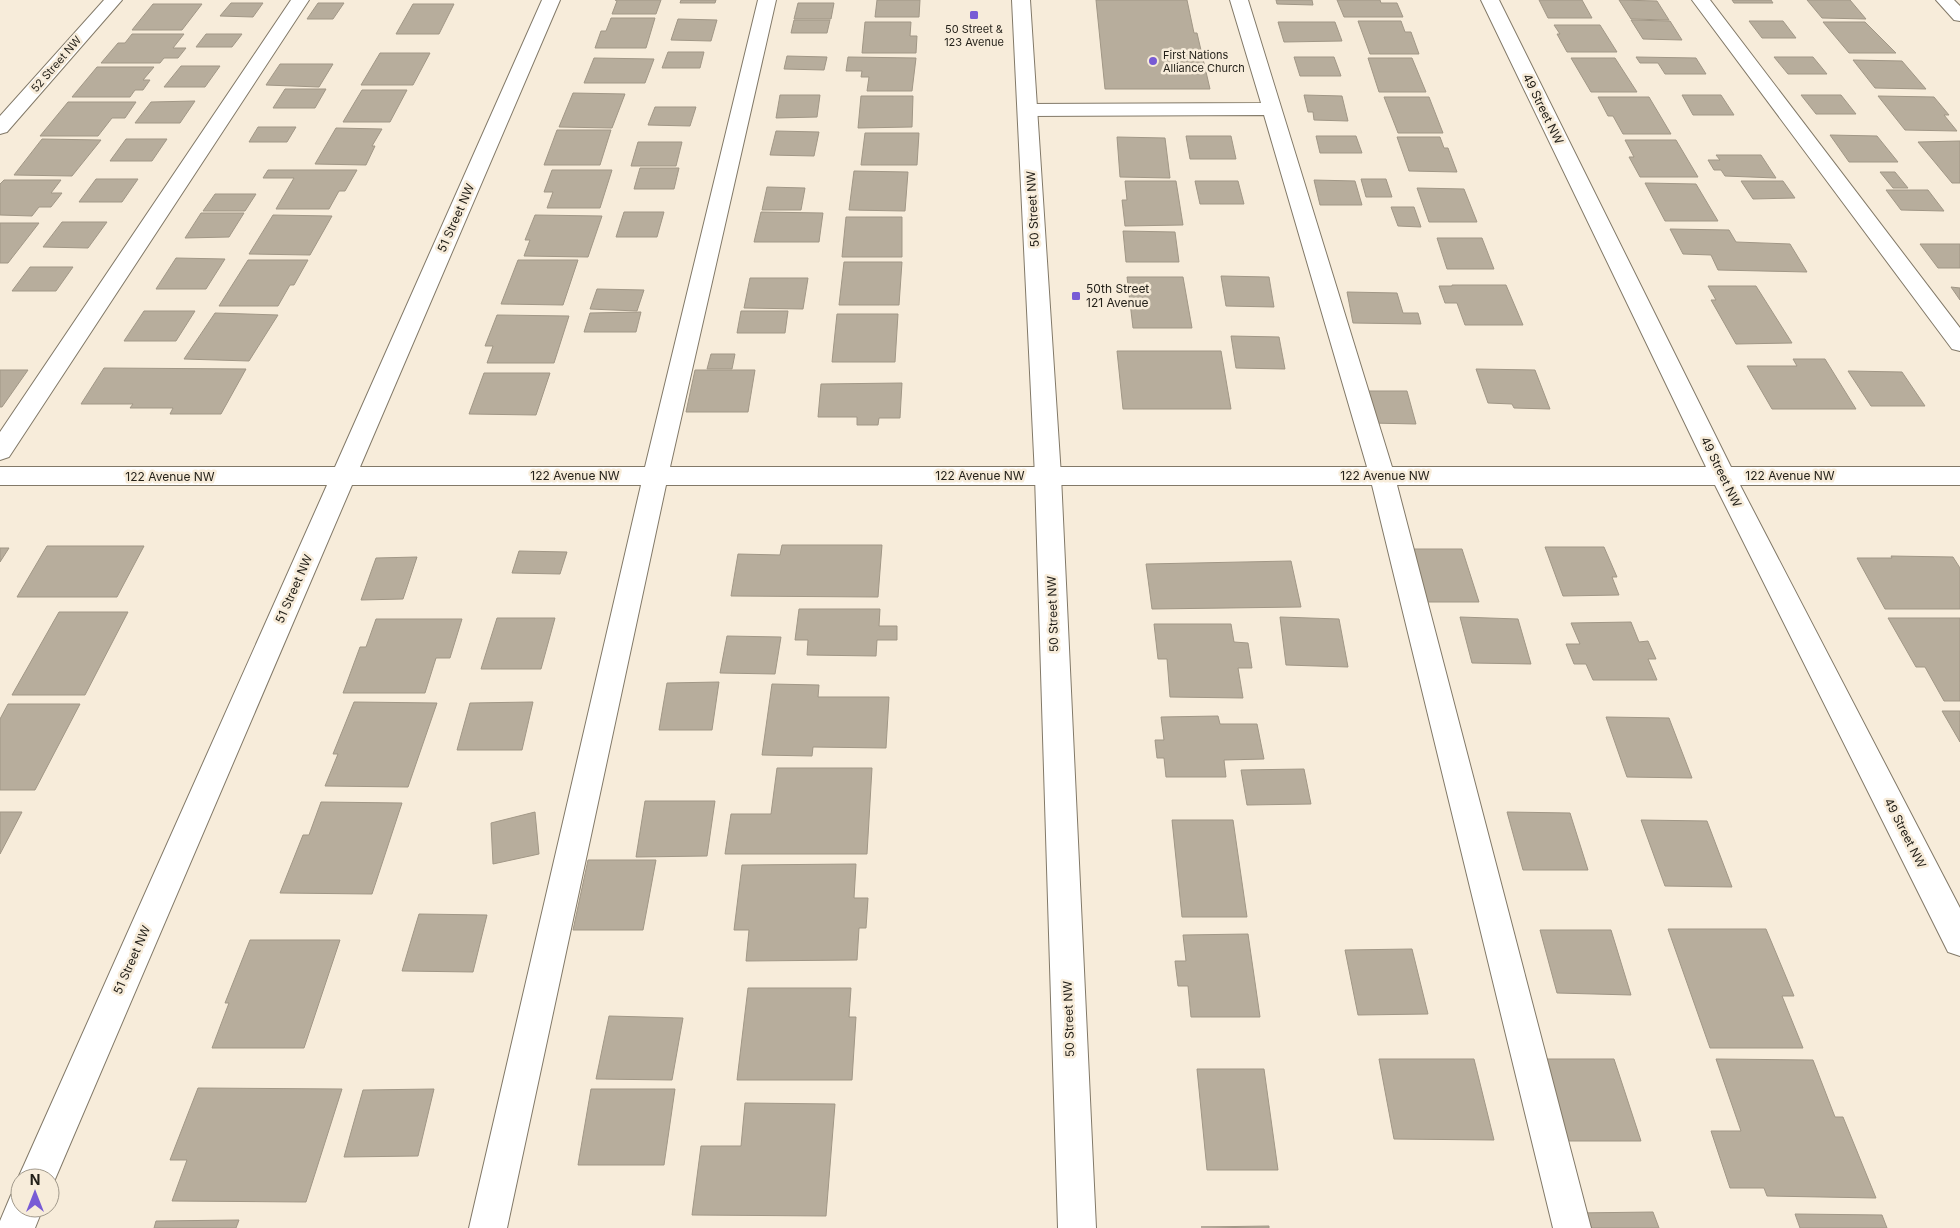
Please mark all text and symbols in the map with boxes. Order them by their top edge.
marker: 50 Street & 123 Avenue [968,9,980,21]
place label: 50 Street & 123 Avenue [944,22,1004,49]
street label: 52 Street NW [28,33,84,95]
place label: First Nations Alliance Church [1163,48,1245,75]
marker: First Nations Alliance Church [1147,55,1159,67]
street label: 49 Street NW [1520,71,1567,147]
street label: 50 Street NW [1023,170,1042,248]
street label: 51 Street NW [434,181,477,254]
place label: 50th Street 121 Avenue [1086,281,1149,310]
marker: 50th Street 121 Avenue [1070,290,1082,302]
street label: 49 Street NW [1698,434,1745,510]
street label: 122 Avenue NW [530,468,620,483]
street label: 122 Avenue NW [935,468,1025,483]
street label: 122 Avenue NW [1340,468,1430,483]
street label: 122 Avenue NW [1745,468,1835,483]
street label: 122 Avenue NW [125,469,215,484]
street label: 51 Street NW [272,552,315,625]
street label: 50 Street NW [1044,575,1061,652]
street label: 49 Street NW [1881,795,1930,870]
street label: 51 Street NW [110,923,153,996]
street label: 50 Street NW [1060,980,1077,1057]
north arrow [10,1168,60,1218]
text: N [30,1171,40,1188]

